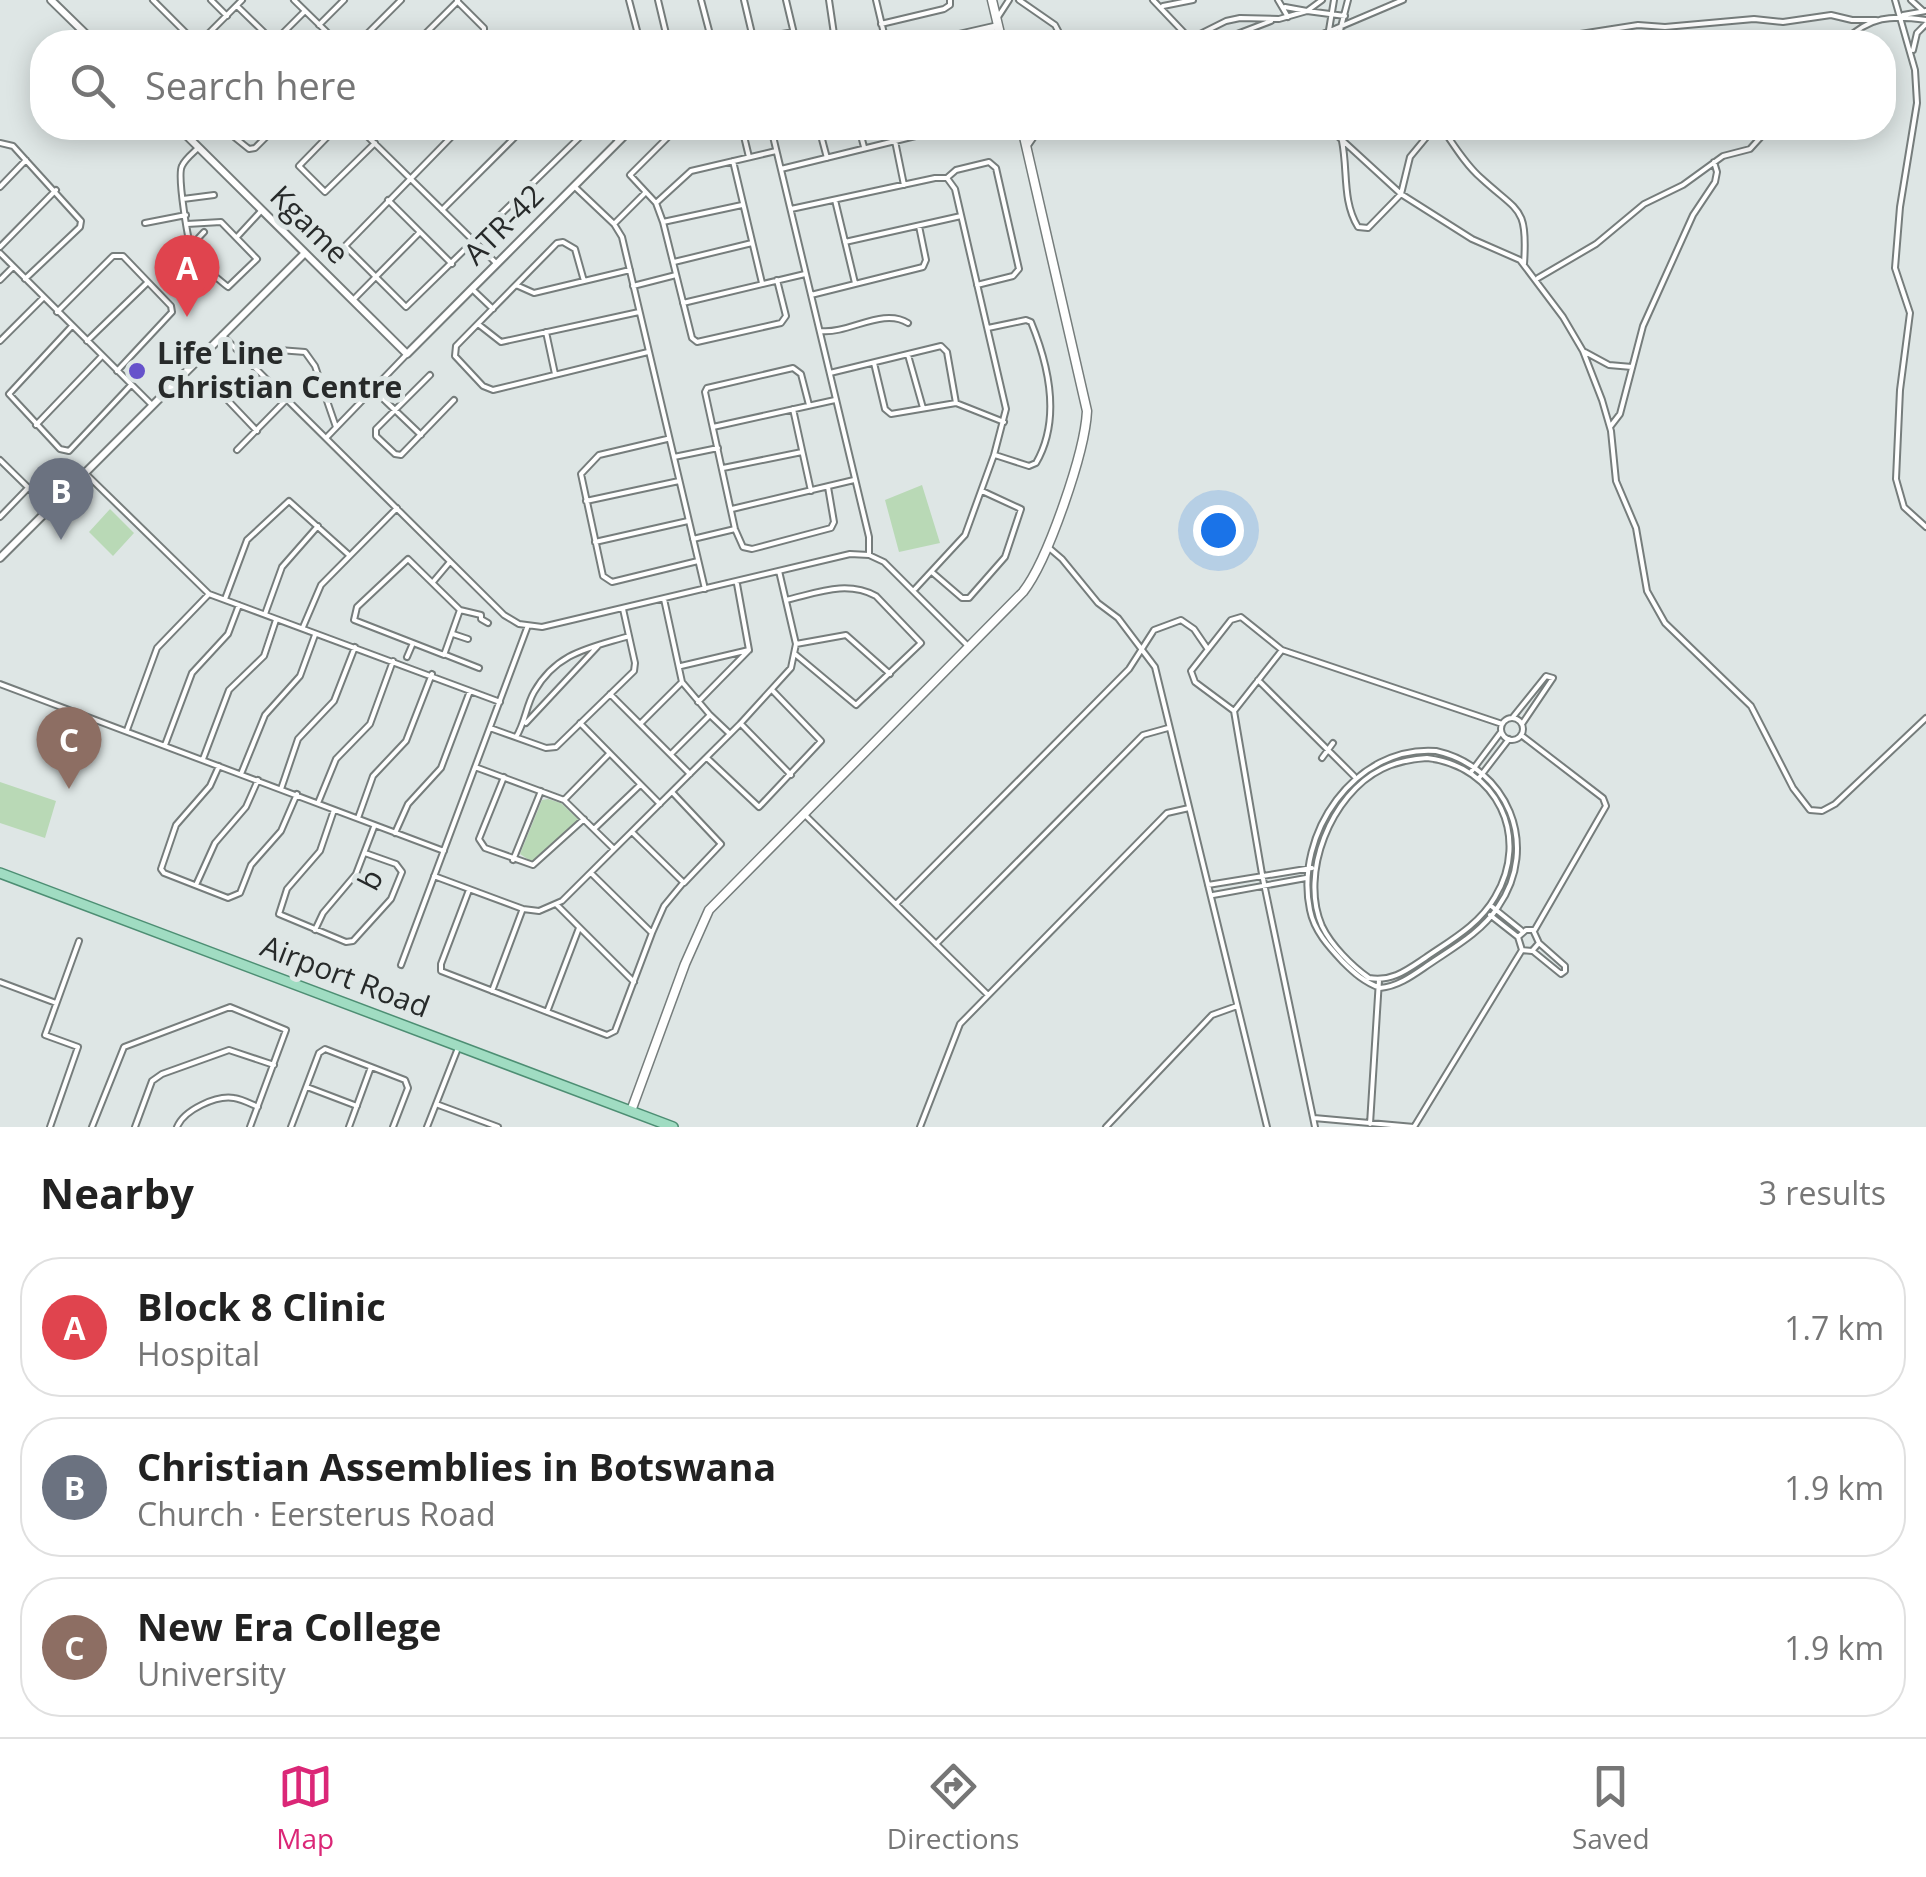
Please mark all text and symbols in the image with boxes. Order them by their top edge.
search box [30,30,1896,140]
icon: search [65,58,120,113]
text: Search here [145,59,357,111]
street label: ATR-42 [454,175,552,273]
street label: Kgame [262,176,358,272]
pin: A [154,234,220,317]
place label: Life Line Christian Centre [157,332,402,407]
marker: Life Line Christian Centre [126,360,148,382]
pin: B [28,458,94,540]
your location [1193,505,1244,556]
pin: C [36,706,102,789]
street label: b [347,862,392,897]
street label: Airport Road [255,925,436,1027]
text: Nearby [40,1164,194,1221]
text: 3 results [1759,1171,1886,1214]
text: Block 8 Clinic [137,1280,386,1332]
text: A [63,1306,86,1349]
text: 1.7 km [1784,1306,1884,1349]
text: Hospital [137,1332,260,1375]
text: Christian Assemblies in Botswana [137,1440,776,1492]
text: B [64,1466,85,1509]
text: 1.9 km [1784,1466,1884,1509]
text: Church · Eersterus Road [137,1492,496,1535]
text: New Era College [137,1600,441,1652]
text: C [64,1626,85,1669]
text: 1.9 km [1784,1626,1884,1669]
text: University [137,1652,286,1695]
tab: Map [276,1759,334,1857]
tab: Directions [887,1759,1019,1857]
tab: Saved [1572,1759,1650,1857]

